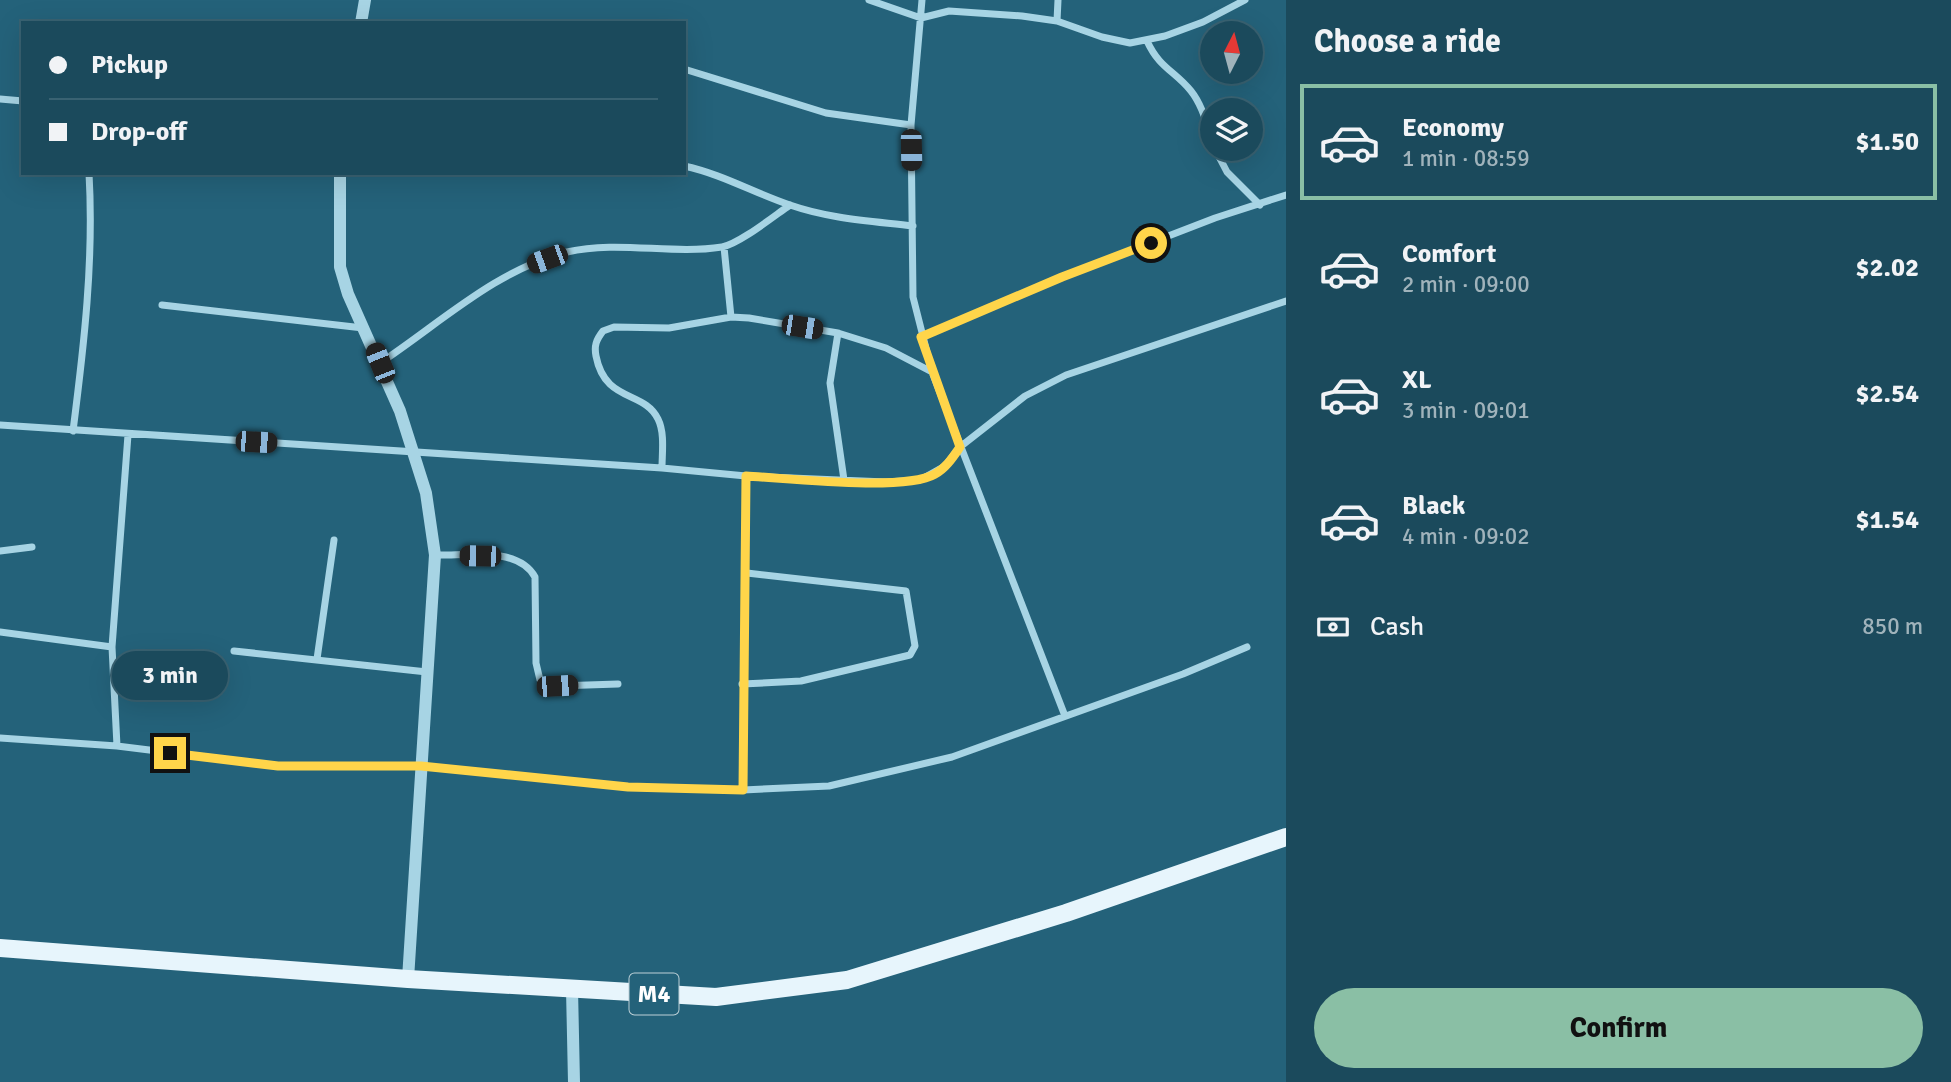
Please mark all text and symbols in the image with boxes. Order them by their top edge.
north arrow [1200,21,1264,84]
map controls [1200,21,1263,161]
text: Choose a ride [1314,22,1501,61]
text: Pickup [91,49,168,81]
button: layers [1200,98,1263,161]
icon: car [1318,111,1381,174]
text: Economy [1402,112,1504,144]
text: Drop-off [91,116,187,148]
text: $1.50 [1855,126,1919,158]
car [901,129,922,171]
text: 1 min · 08:59 [1402,144,1530,173]
route start [1135,227,1167,259]
icon: car [1318,237,1381,300]
text: Comfort [1402,238,1496,270]
car [524,242,571,276]
text: $2.02 [1855,252,1919,284]
text: 2 min · 09:00 [1402,270,1530,299]
car [780,313,825,341]
car [363,340,398,386]
icon: car [1318,363,1381,426]
text: XL [1402,364,1432,396]
text: $2.54 [1855,378,1919,410]
text: 3 min · 09:01 [1402,396,1530,425]
car [235,430,278,454]
icon: car [1318,489,1381,552]
text: Black [1402,490,1465,522]
text: $1.54 [1855,504,1919,536]
text: 4 min · 09:02 [1402,522,1530,551]
car [459,545,502,567]
icon: cash [1314,608,1352,646]
text: Cash [1370,611,1424,643]
text: 850 m [1862,612,1923,641]
callout: 3 min [112,652,228,700]
text: 3 min [142,661,198,690]
car [536,674,579,698]
route end [154,737,186,769]
road number: M4 [630,974,678,1014]
button: Confirm [1314,988,1923,1068]

